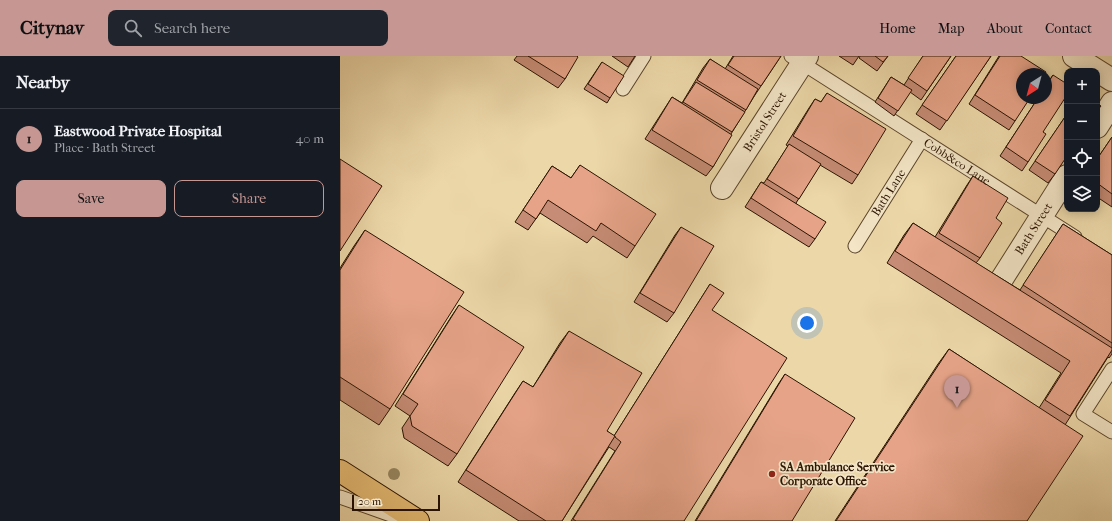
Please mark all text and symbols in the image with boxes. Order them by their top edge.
search box [108,10,388,46]
text: Citynav [20,17,84,39]
icon: search [122,17,144,39]
text: Search here [154,19,230,37]
text: Home [879,20,916,37]
text: Map [938,20,965,37]
text: About [987,20,1023,37]
text: Contact [1045,20,1092,37]
north arrow [1016,68,1052,104]
map controls [1064,68,1100,212]
button: + [1064,68,1100,104]
text: Nearby [16,72,70,92]
street label: Bristol Street [740,88,790,154]
button: − [1064,104,1100,140]
text: Eastwood Private Hospital [54,122,222,140]
text: 1 [27,131,31,146]
text: 40 m [296,131,324,146]
street label: Cobb&co Lane [921,136,993,188]
text: Place · Bath Street [54,140,155,155]
button: locate [1064,140,1100,176]
street label: Bath Lane [869,167,908,219]
button: layers [1064,176,1100,212]
button: Save [16,180,166,217]
button: Share [174,180,324,217]
street label: Bath Street [1012,200,1056,257]
your location [797,313,817,333]
pin: 1 [944,375,970,408]
place label: SA Ambulance Service Corporate Office [780,460,895,489]
marker: SA Ambulance Service Corporate Office [767,469,777,479]
scale bar [352,493,440,512]
text: 20 m [358,495,381,508]

